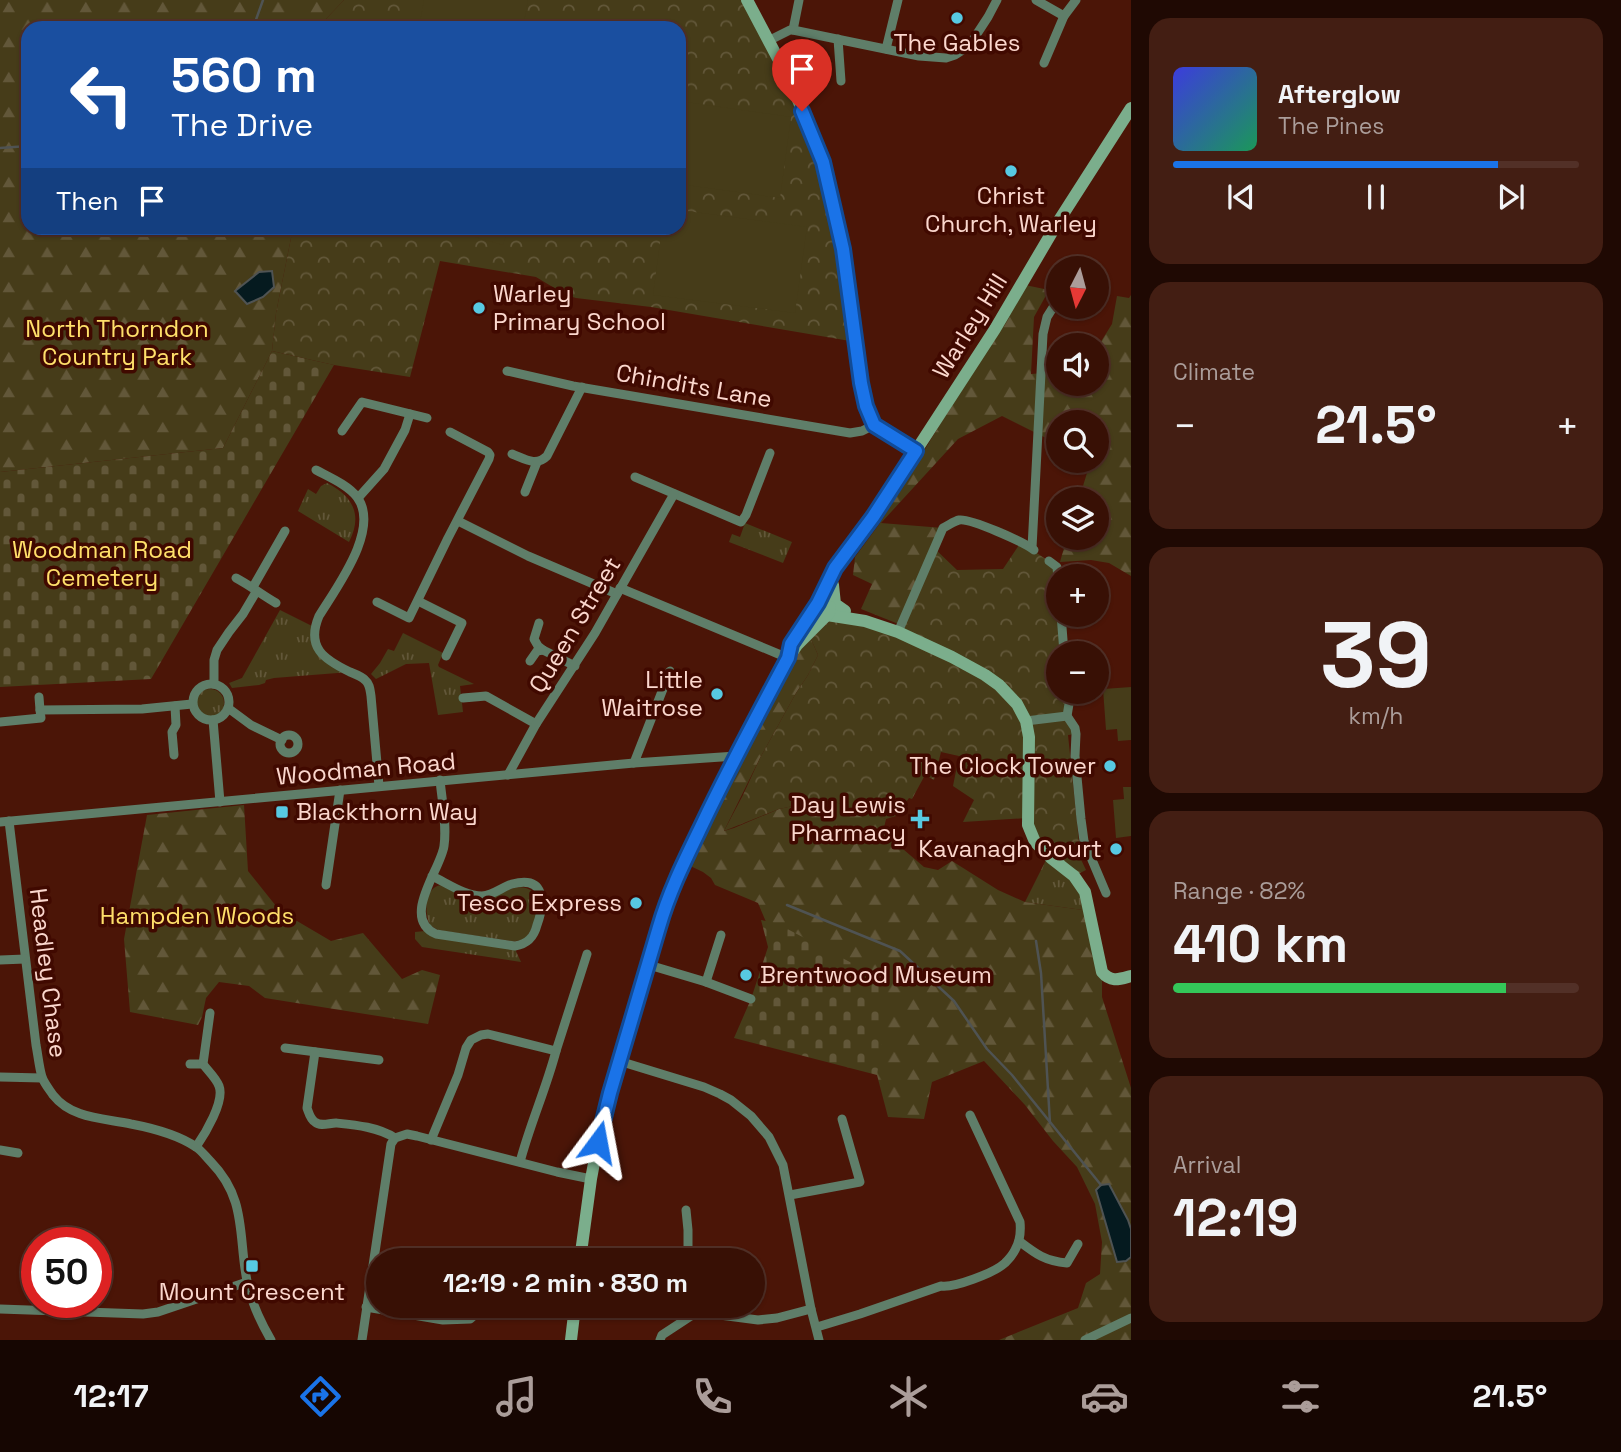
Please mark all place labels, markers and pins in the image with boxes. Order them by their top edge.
marker: The Gables [949,10,965,26]
place label: The Gables [893,27,1021,58]
pin [772,39,832,111]
marker: Christ Church, Warley [1003,163,1019,179]
place label: Christ Church, Warley [925,180,1097,239]
place label: Warley Primary School [493,278,666,337]
marker: Warley Primary School [471,300,487,316]
place label: Little Waitrose [601,664,703,723]
marker: Little Waitrose [709,686,725,702]
place label: The Clock Tower [909,750,1096,781]
marker: The Clock Tower [1102,758,1118,774]
place label: Day Lewis Pharmacy [791,789,906,848]
place label: Blackthorn Way [296,796,478,827]
marker: Blackthorn Way [274,804,290,820]
marker: Day Lewis Pharmacy [912,811,928,827]
place label: Kavanagh Court [918,833,1102,864]
marker: Kavanagh Court [1108,841,1124,857]
place label: Tesco Express [457,887,622,918]
marker: Tesco Express [628,895,644,911]
place label: Brentwood Museum [760,959,992,990]
marker: Brentwood Museum [738,967,754,983]
marker: Mount Crescent [244,1258,260,1274]
place label: Mount Crescent [159,1276,345,1307]

